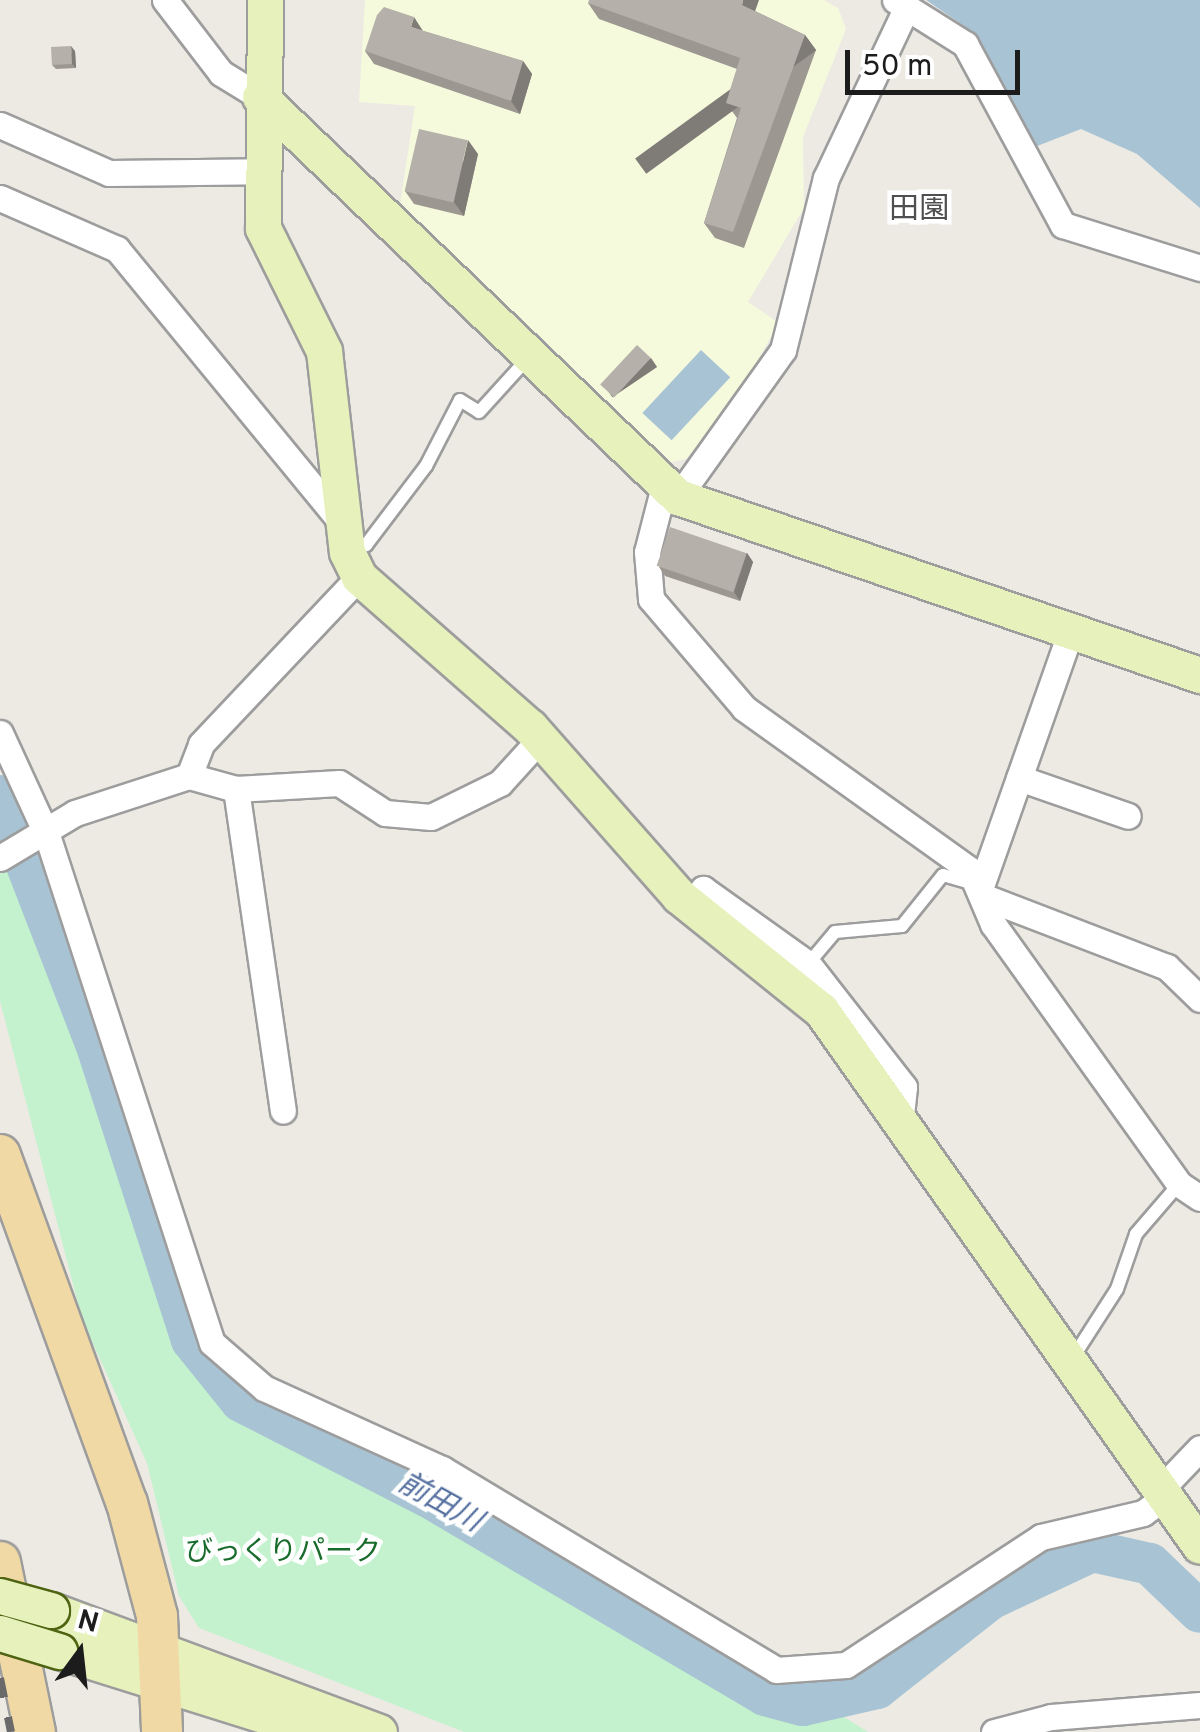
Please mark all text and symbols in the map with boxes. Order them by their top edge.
scale bar [850,30,1025,92]
text: 50 m [862,49,932,86]
district label: 田園 [889,193,949,229]
water label: 前田川 [391,1466,487,1542]
park label: びっくりパーク [185,1536,381,1570]
north arrow [30,1602,130,1702]
text: N [73,1603,102,1643]

